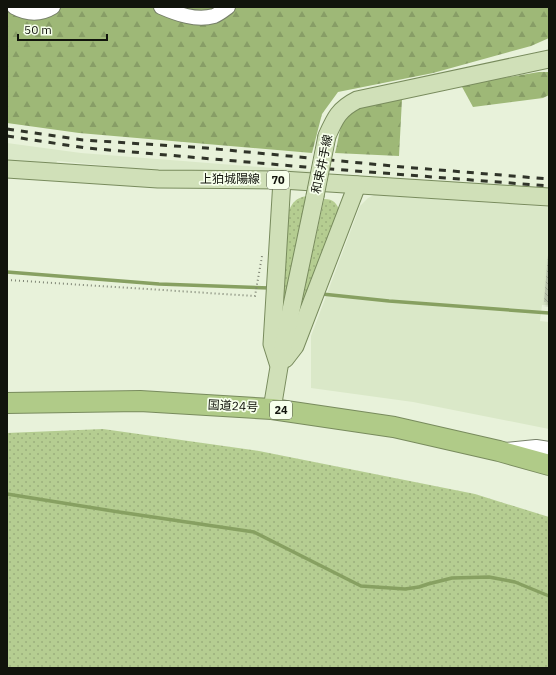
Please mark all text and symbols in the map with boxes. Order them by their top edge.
scale bar [18,16,107,42]
text: 50 m [24,22,52,37]
street label: 和束井手線 [308,133,335,195]
street label: 上狛城陽線 [200,171,260,186]
road number: 70 [267,171,289,189]
street label: 国道24号 [207,397,259,414]
road number: 24 [270,401,292,419]

